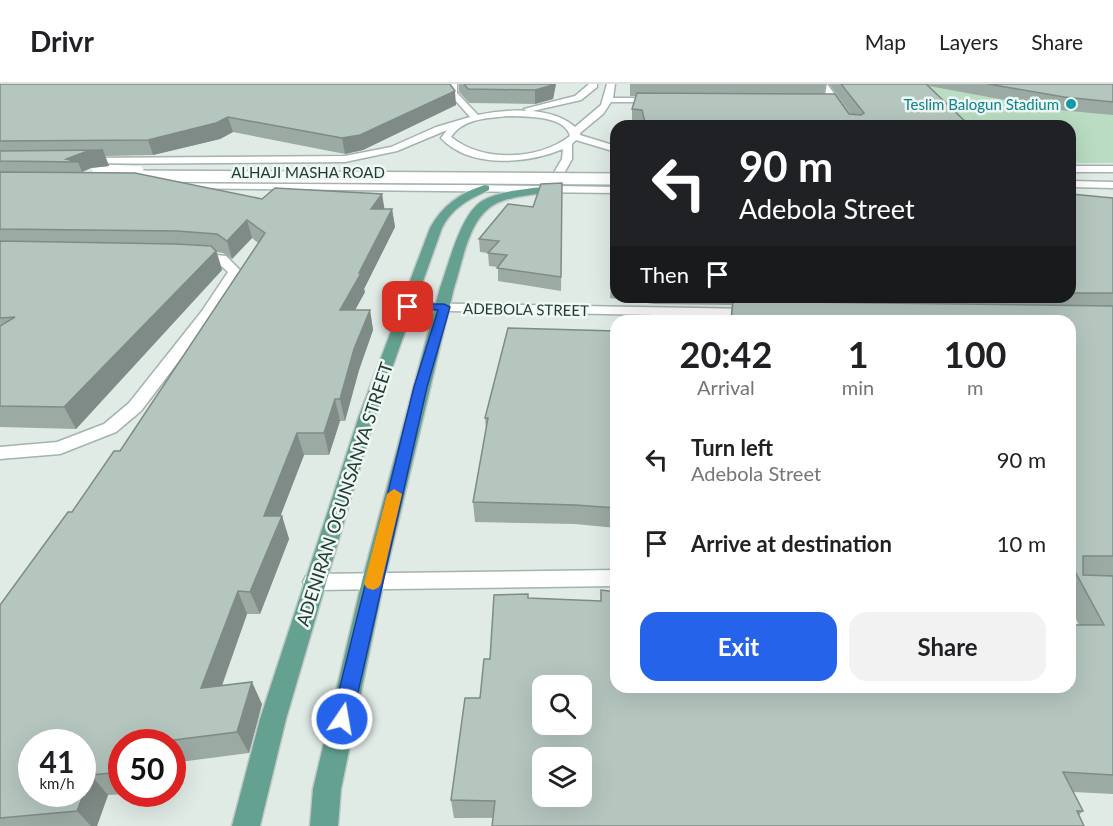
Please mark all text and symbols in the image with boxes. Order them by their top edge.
text: Drivr [30,24,94,58]
text: Map [865,29,906,54]
text: Layers [939,29,998,54]
text: Share [1031,29,1083,54]
place label: Teslim Balogun Stadium [903,95,1059,113]
marker: Teslim Balogun Stadium [1064,97,1078,111]
text: 90 m [739,141,833,191]
icon: left [640,144,718,222]
street label: ALHAJI MASHA ROAD [231,163,385,181]
text: Adebola Street [739,192,915,225]
icon: arrive [701,258,734,291]
text: Then [640,261,689,288]
pin [382,281,433,332]
icon: arrive [391,290,424,323]
street label: ADEBOLA STREET [463,299,589,319]
text: 20:42 [680,332,772,376]
text: 1 [848,332,869,376]
text: 100 [944,332,1006,376]
street label: ADENIRAN OGUNSANYA STREET [291,359,397,629]
text: Arrival [697,375,755,399]
text: min [842,375,874,399]
text: m [967,375,983,399]
text: Turn left [691,434,773,461]
icon: left [640,443,673,476]
text: 90 m [997,446,1046,473]
text: Adebola Street [691,461,821,485]
icon: arrive [640,527,673,560]
text: Arrive at destination [691,530,892,557]
text: 10 m [997,530,1046,557]
button: Exit [640,612,837,681]
button: Share [849,612,1046,681]
map controls [532,675,592,807]
button: search [532,675,592,735]
position arrow [310,687,374,751]
speed limit sign: 50 [108,729,186,807]
text: 41 [40,743,74,779]
button: layers [532,747,592,807]
text: km/h [39,774,75,792]

